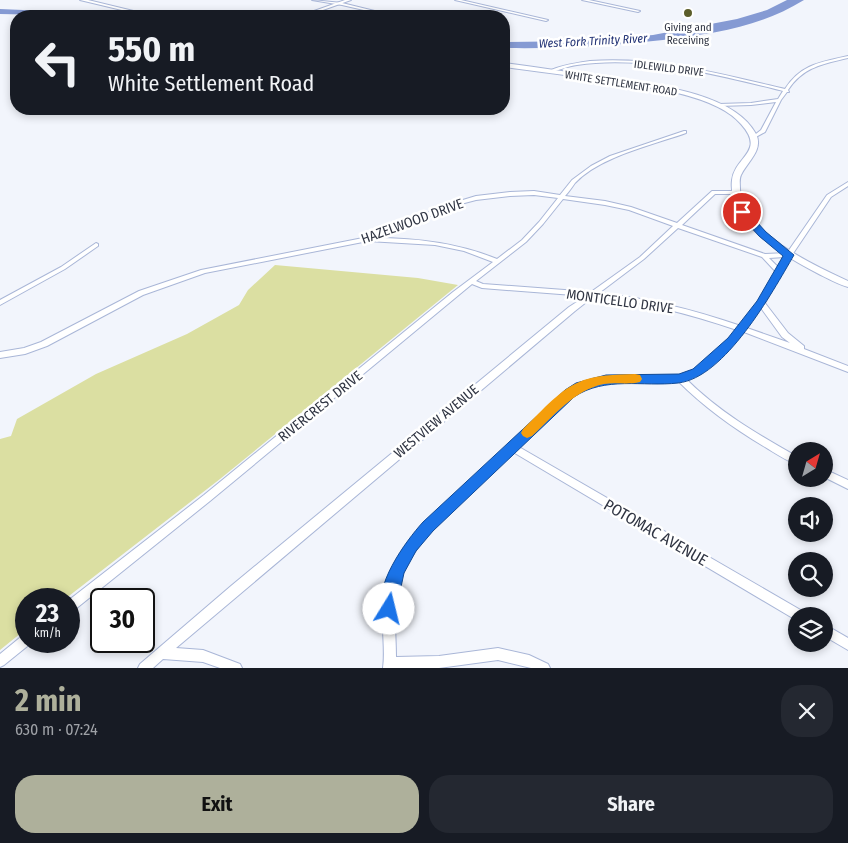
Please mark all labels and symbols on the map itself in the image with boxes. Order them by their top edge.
marker: Giving and Receiving [682,7,694,19]
place label: Giving and Receiving [664,21,712,47]
water label: West Fork Trinity River [538,31,648,51]
street label: IDLEWILD DRIVE [633,58,705,79]
street label: WHITE SETTLEMENT ROAD [564,68,678,99]
pin [721,191,763,233]
street label: HAZELWOOD DRIVE [359,195,466,248]
street label: MONTICELLO DRIVE [565,286,675,317]
street label: RIVERCREST DRIVE [275,367,366,445]
street label: WESTVIEW AVENUE [391,381,482,462]
north arrow [788,442,832,488]
street label: POTOMAC AVENUE [600,495,711,570]
position arrow [362,582,414,634]
speed limit sign: 30 [90,588,155,653]

